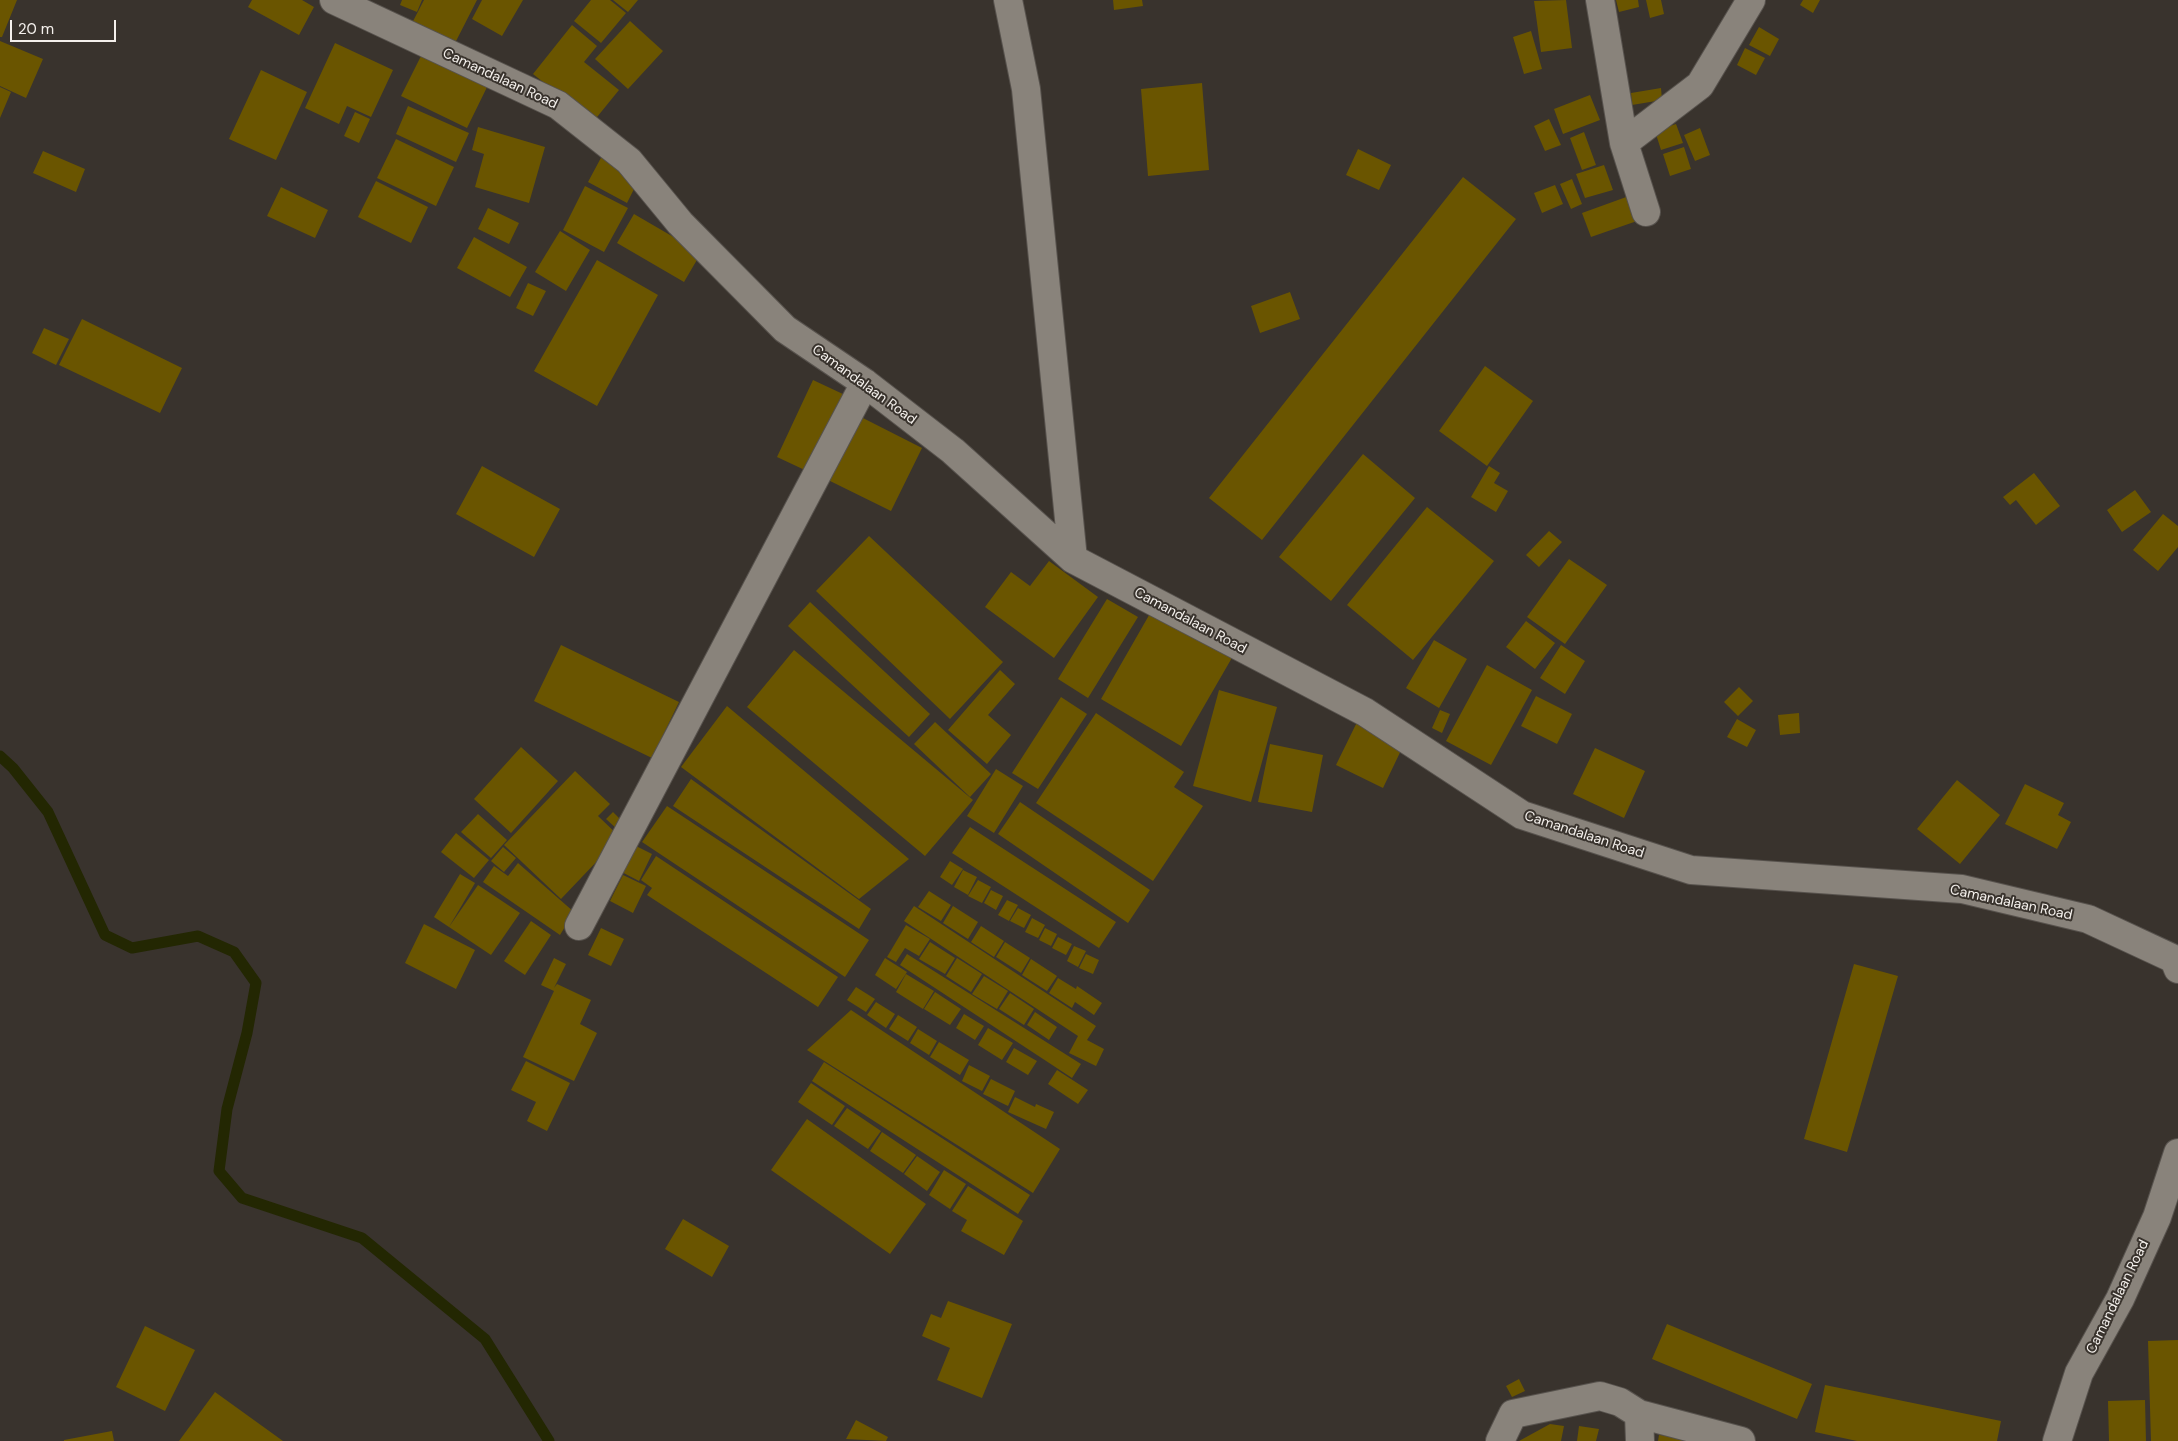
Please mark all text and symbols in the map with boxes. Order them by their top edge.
scale bar [12,10,119,42]
text: 20 m [18,19,54,39]
street label: Camandalaan Road [440,45,560,113]
street label: Camandalaan Road [809,342,919,428]
street label: Camandalaan Road [1131,584,1249,658]
street label: Camandalaan Road [1522,808,1646,862]
street label: Camandalaan Road [1948,882,2074,924]
street label: Camandalaan Road [2083,1237,2153,1357]

